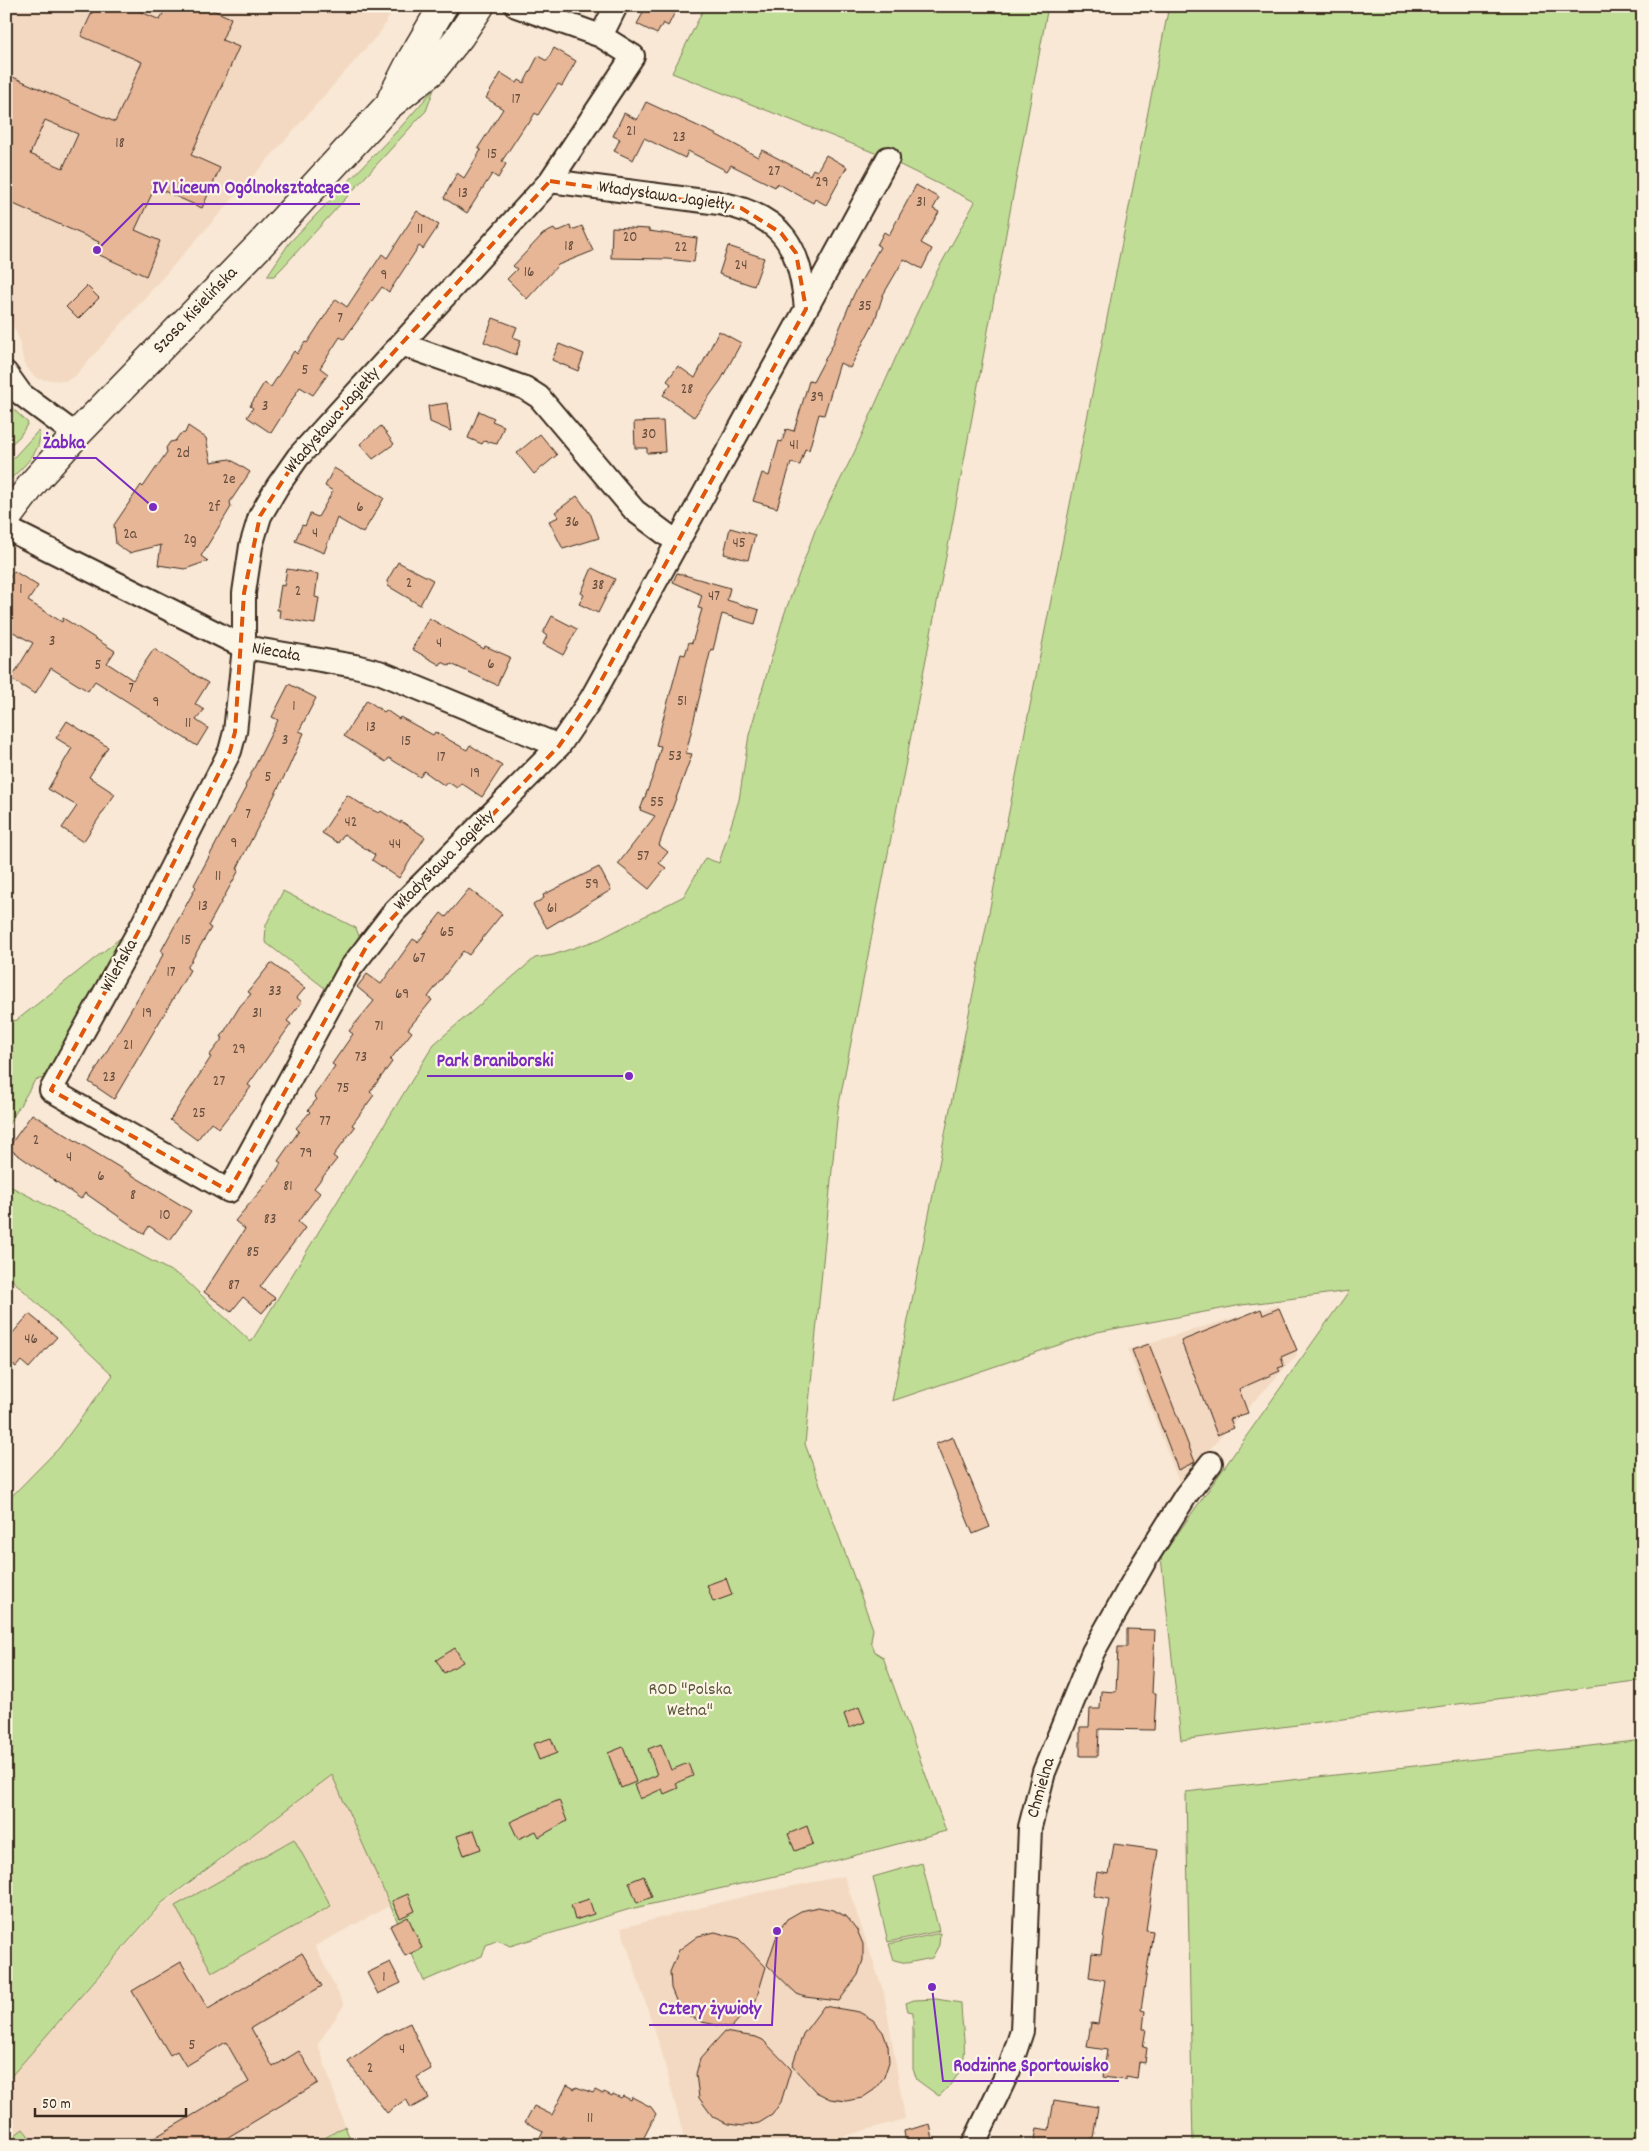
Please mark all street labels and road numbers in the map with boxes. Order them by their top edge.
street label: Władysława Jagiełły [597,175,734,219]
street label: Szosa Kisielińska [148,261,244,360]
street label: Władysława Jagiełły [280,362,387,480]
street label: Niecała [250,636,303,670]
street label: Władysława Jagiełły [389,804,502,917]
street label: Wileńska [95,934,145,997]
street label: Chmielna [1021,1754,1063,1821]

